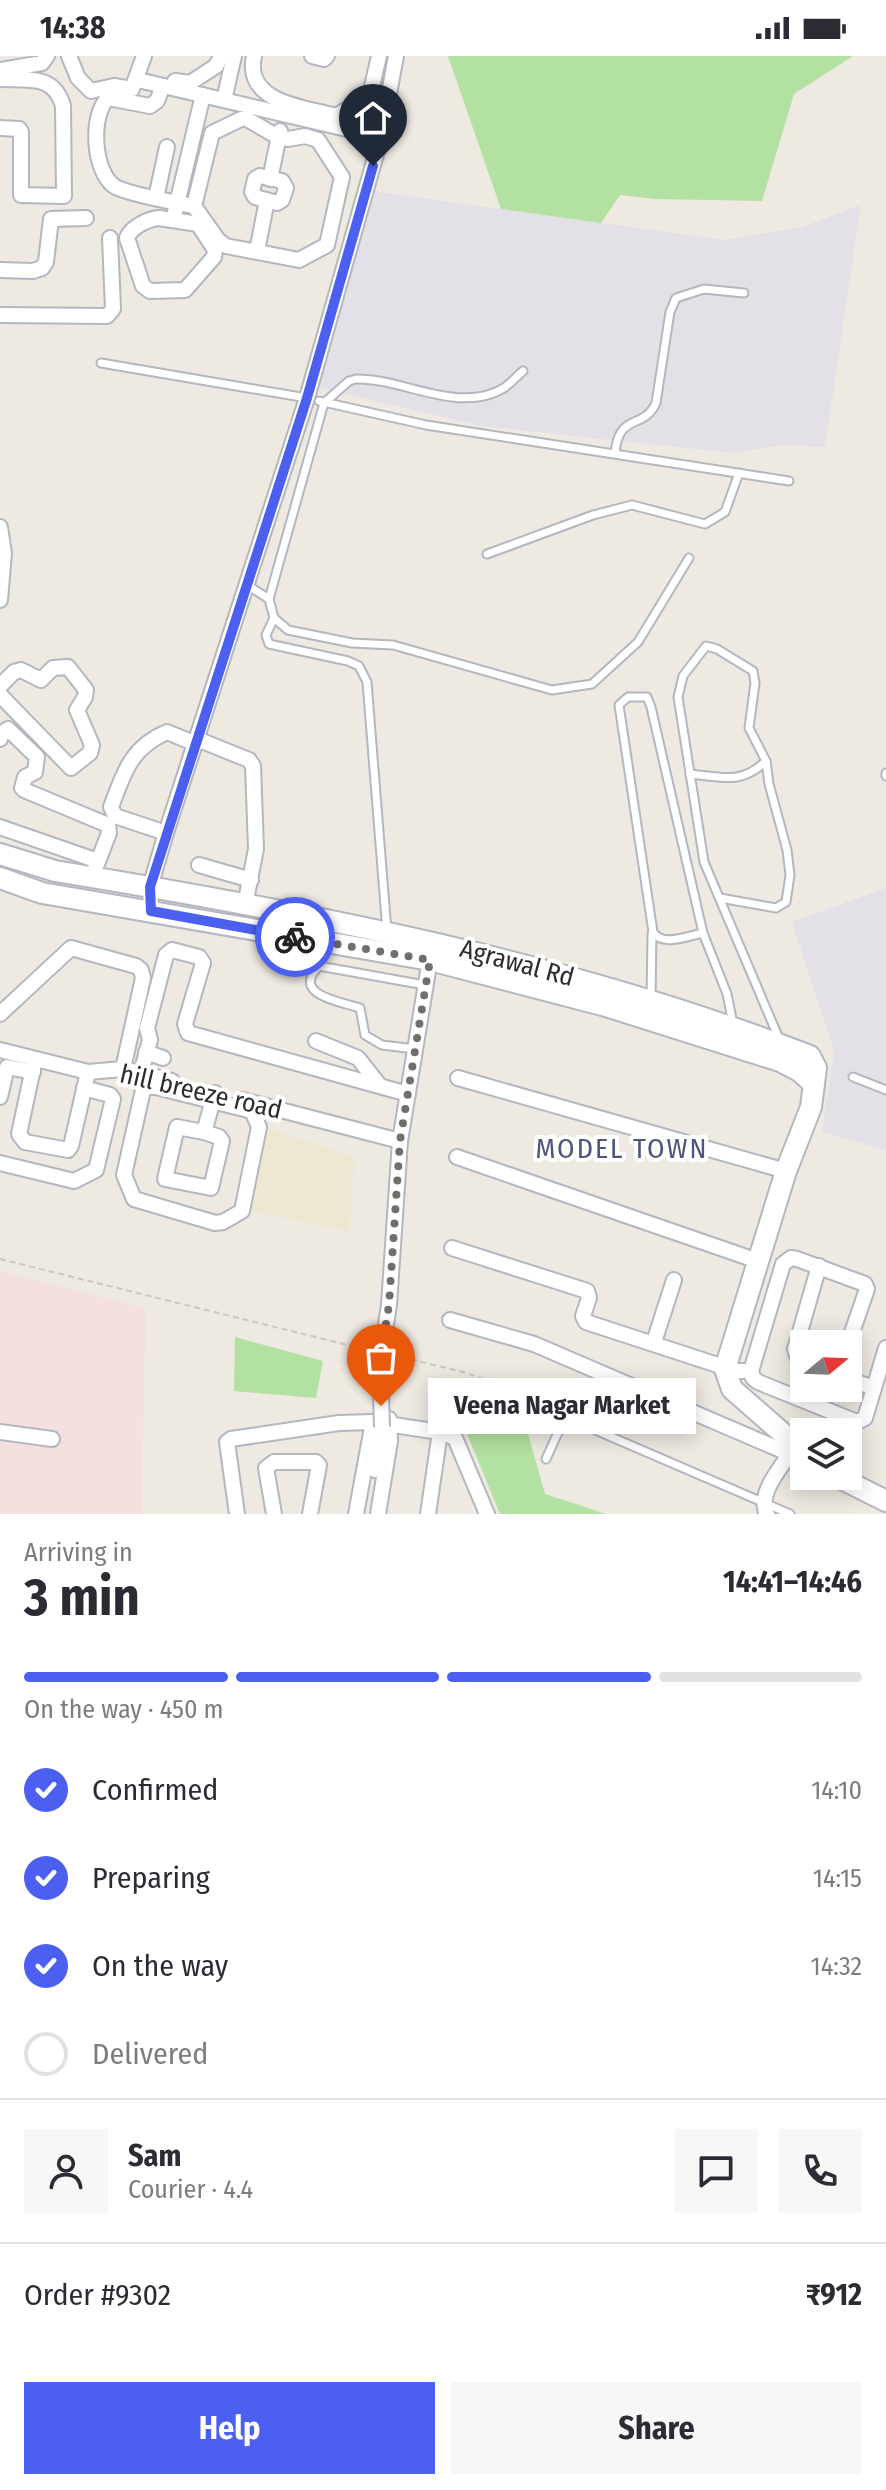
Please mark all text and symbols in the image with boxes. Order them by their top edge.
text: 14:38 [40,10,106,46]
pin [339,84,407,166]
icon: home [351,96,395,140]
courier [255,897,335,977]
icon: bike [273,915,317,959]
street label: Agrawal Rd [457,933,577,993]
street label: hill breeze road [117,1058,285,1126]
district label: MODEL TOWN [535,1132,709,1165]
pin [347,1324,415,1406]
north arrow [790,1330,862,1402]
map controls [790,1330,862,1490]
icon: bag [359,1336,403,1380]
callout: Veena Nagar Market [429,1378,697,1434]
text: Veena Nagar Market [454,1390,670,1421]
button: layers [790,1418,862,1490]
text: Arriving in [24,1537,133,1568]
text: 14:41–14:46 [723,1564,862,1600]
text: 3 min [24,1566,140,1629]
text: On the way · 450 m [24,1694,224,1725]
icon: check [24,1768,68,1812]
text: Confirmed [92,1772,218,1808]
text: 14:10 [811,1775,862,1806]
icon: check [24,1856,68,1900]
text: Preparing [92,1860,210,1896]
text: 14:15 [813,1863,862,1894]
icon: check [24,1944,68,1988]
text: On the way [92,1948,228,1984]
text: 14:32 [811,1951,862,1982]
text: Delivered [92,2036,208,2072]
button: person [24,2129,108,2213]
button: chat [674,2129,758,2213]
button: phone [778,2129,862,2213]
text: Sam [128,2138,181,2174]
text: Courier · 4.4 [128,2174,253,2205]
text: Order #9302 [24,2277,171,2313]
text: ₹912 [806,2277,862,2313]
button: Help [24,2382,435,2474]
button: Share [451,2382,862,2474]

